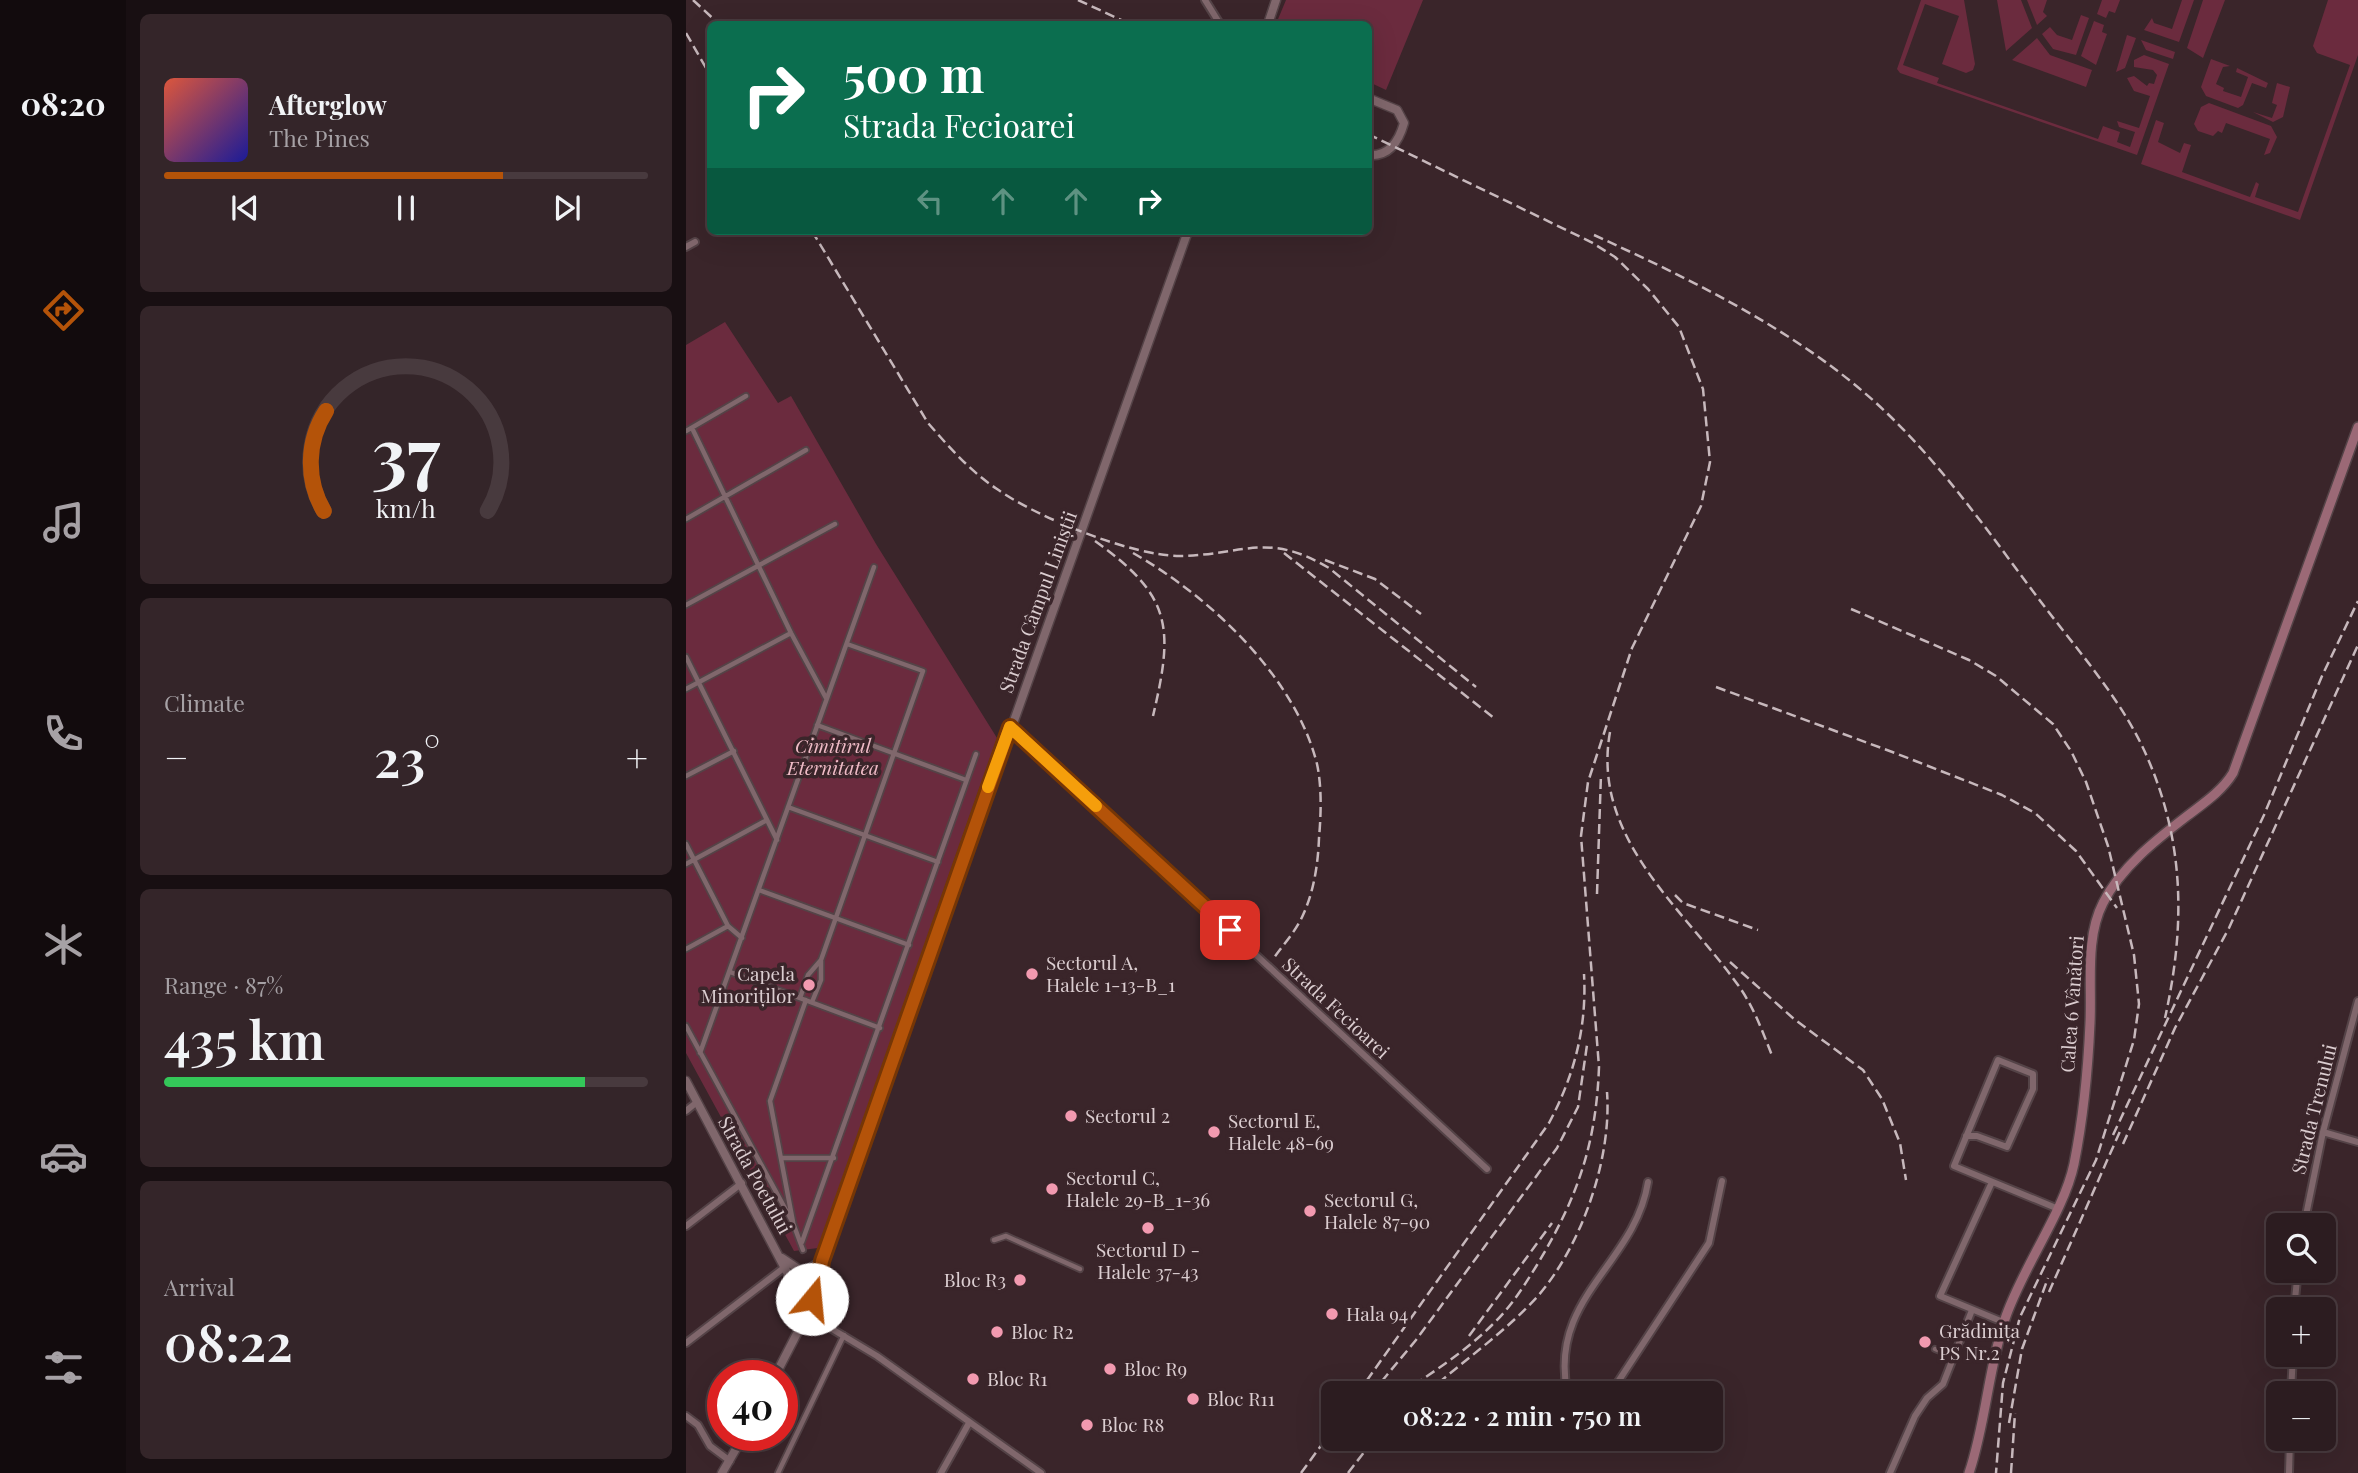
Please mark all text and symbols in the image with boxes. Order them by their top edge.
text: 500 m [843,40,984,105]
icon: right [728,49,819,140]
text: 08:20 [20,81,106,124]
text: Afterglow [269,87,387,122]
text: Strada Fecioarei [843,103,1075,146]
text: The Pines [269,122,370,153]
icon: left [911,182,949,220]
icon: ahead [984,182,1022,220]
icon: ahead [1057,182,1095,220]
icon: right [1130,182,1168,220]
icon: previous [226,189,264,227]
icon: pause [387,189,425,227]
icon: next [548,189,586,227]
icon: directions [39,286,88,335]
text: 37 [372,402,441,499]
text: km/h [376,490,436,523]
icon: music [39,498,88,547]
street label: Strada Câmpul Liniștii [992,507,1082,696]
text: Climate [164,687,245,718]
icon: phone [39,709,88,758]
text: 23° [374,722,440,791]
text: − [164,731,189,782]
text: + [626,731,648,782]
park label: Cimitirul Eternitatea [786,732,879,780]
pin [1200,900,1260,960]
icon: arrive [1211,911,1249,949]
icon: climate [39,920,88,969]
street label: Calea 6 Vânători [2053,934,2089,1073]
place label: Sectorul A, Halele 1-13-B_1 [1046,949,1175,997]
street label: Strada Fecioarei [1277,951,1396,1064]
place label: Capela Minoriților [701,960,796,1008]
marker: Sectorul A, Halele 1-13-B_1 [1024,966,1040,982]
text: Range · 87% [164,969,283,1000]
marker: Capela Minoriților [801,977,817,993]
text: 435 km [164,1004,325,1073]
street label: Strada Trenului [2284,1040,2342,1177]
place label: Sectorul 2 [1085,1102,1170,1128]
place label: Sectorul E, Halele 48-69 [1228,1107,1334,1155]
marker: Sectorul 2 [1063,1108,1079,1124]
street label: Strada Poetului [713,1111,799,1238]
marker: Sectorul E, Halele 48-69 [1206,1124,1222,1140]
icon: car [39,1132,88,1181]
place label: Sectorul C, Halele 29-B_1-36 [1066,1164,1210,1212]
marker: Sectorul C, Halele 29-B_1-36 [1044,1181,1060,1197]
place label: Sectorul G, Halele 87-90 [1324,1186,1430,1234]
marker: Sectorul G, Halele 87-90 [1302,1203,1318,1219]
map controls [2266,1213,2336,1451]
button: search [2266,1213,2336,1283]
marker: Sectorul D - Halele 37-43 [1140,1220,1156,1236]
place label: Sectorul D - Halele 37-43 [1096,1236,1200,1284]
position arrow [775,1262,849,1336]
place label: Bloc R3 [944,1266,1006,1292]
text: Arrival [164,1271,235,1302]
marker: Bloc R3 [1012,1272,1028,1288]
button: + [2266,1297,2336,1367]
place label: Hala 94 [1346,1300,1408,1326]
text: 08:22 [164,1306,293,1375]
marker: Hala 94 [1324,1306,1340,1322]
place label: Grădinița PS Nr.2 [1939,1317,2021,1365]
place label: Bloc R2 [1011,1318,1074,1344]
marker: Bloc R2 [989,1324,1005,1340]
marker: Grădinița PS Nr.2 [1917,1334,1933,1350]
icon: filters [39,1343,88,1392]
place label: Bloc R9 [1124,1355,1187,1381]
speed limit sign: 40 [707,1360,798,1451]
marker: Bloc R9 [1102,1361,1118,1377]
place label: Bloc R1 [987,1365,1048,1391]
marker: Bloc R1 [965,1371,981,1387]
button: − [2266,1381,2336,1451]
place label: Bloc R11 [1207,1385,1275,1411]
marker: Bloc R11 [1185,1391,1201,1407]
text: 08:22 · 2 min · 750 m [1403,1398,1641,1433]
place label: Bloc R8 [1101,1411,1164,1437]
marker: Bloc R8 [1079,1417,1095,1433]

